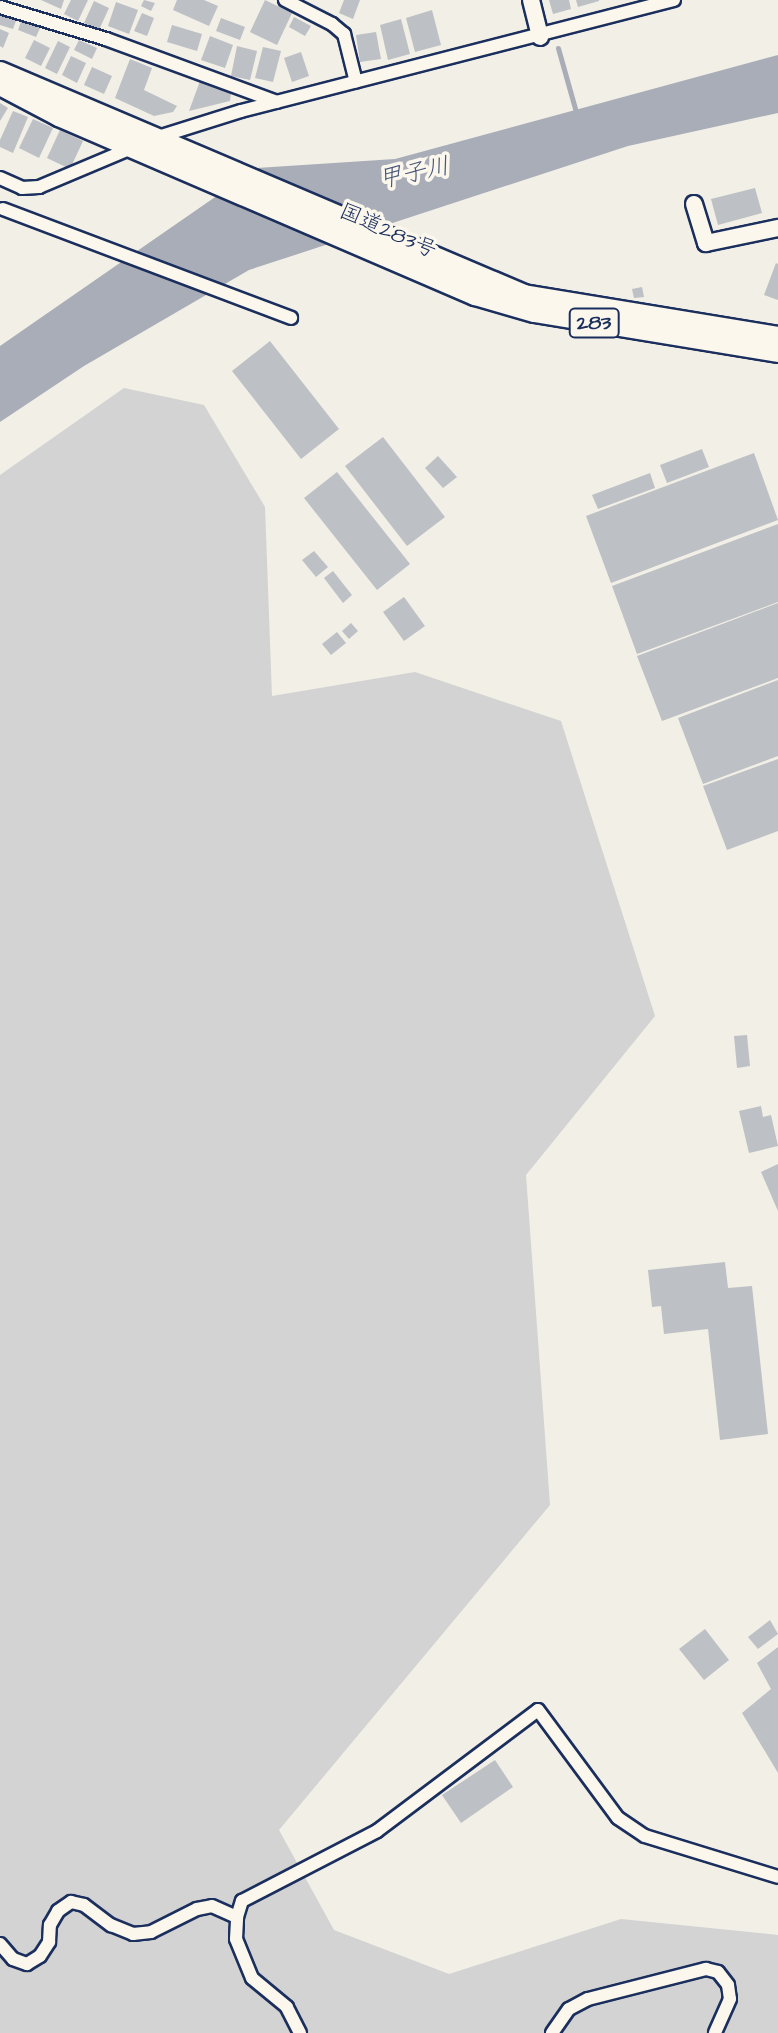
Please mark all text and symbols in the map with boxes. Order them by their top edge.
water label: 甲子川 [376,152,452,196]
street label: 国道283号 [335,198,441,264]
road number: 283 [568,307,620,339]

